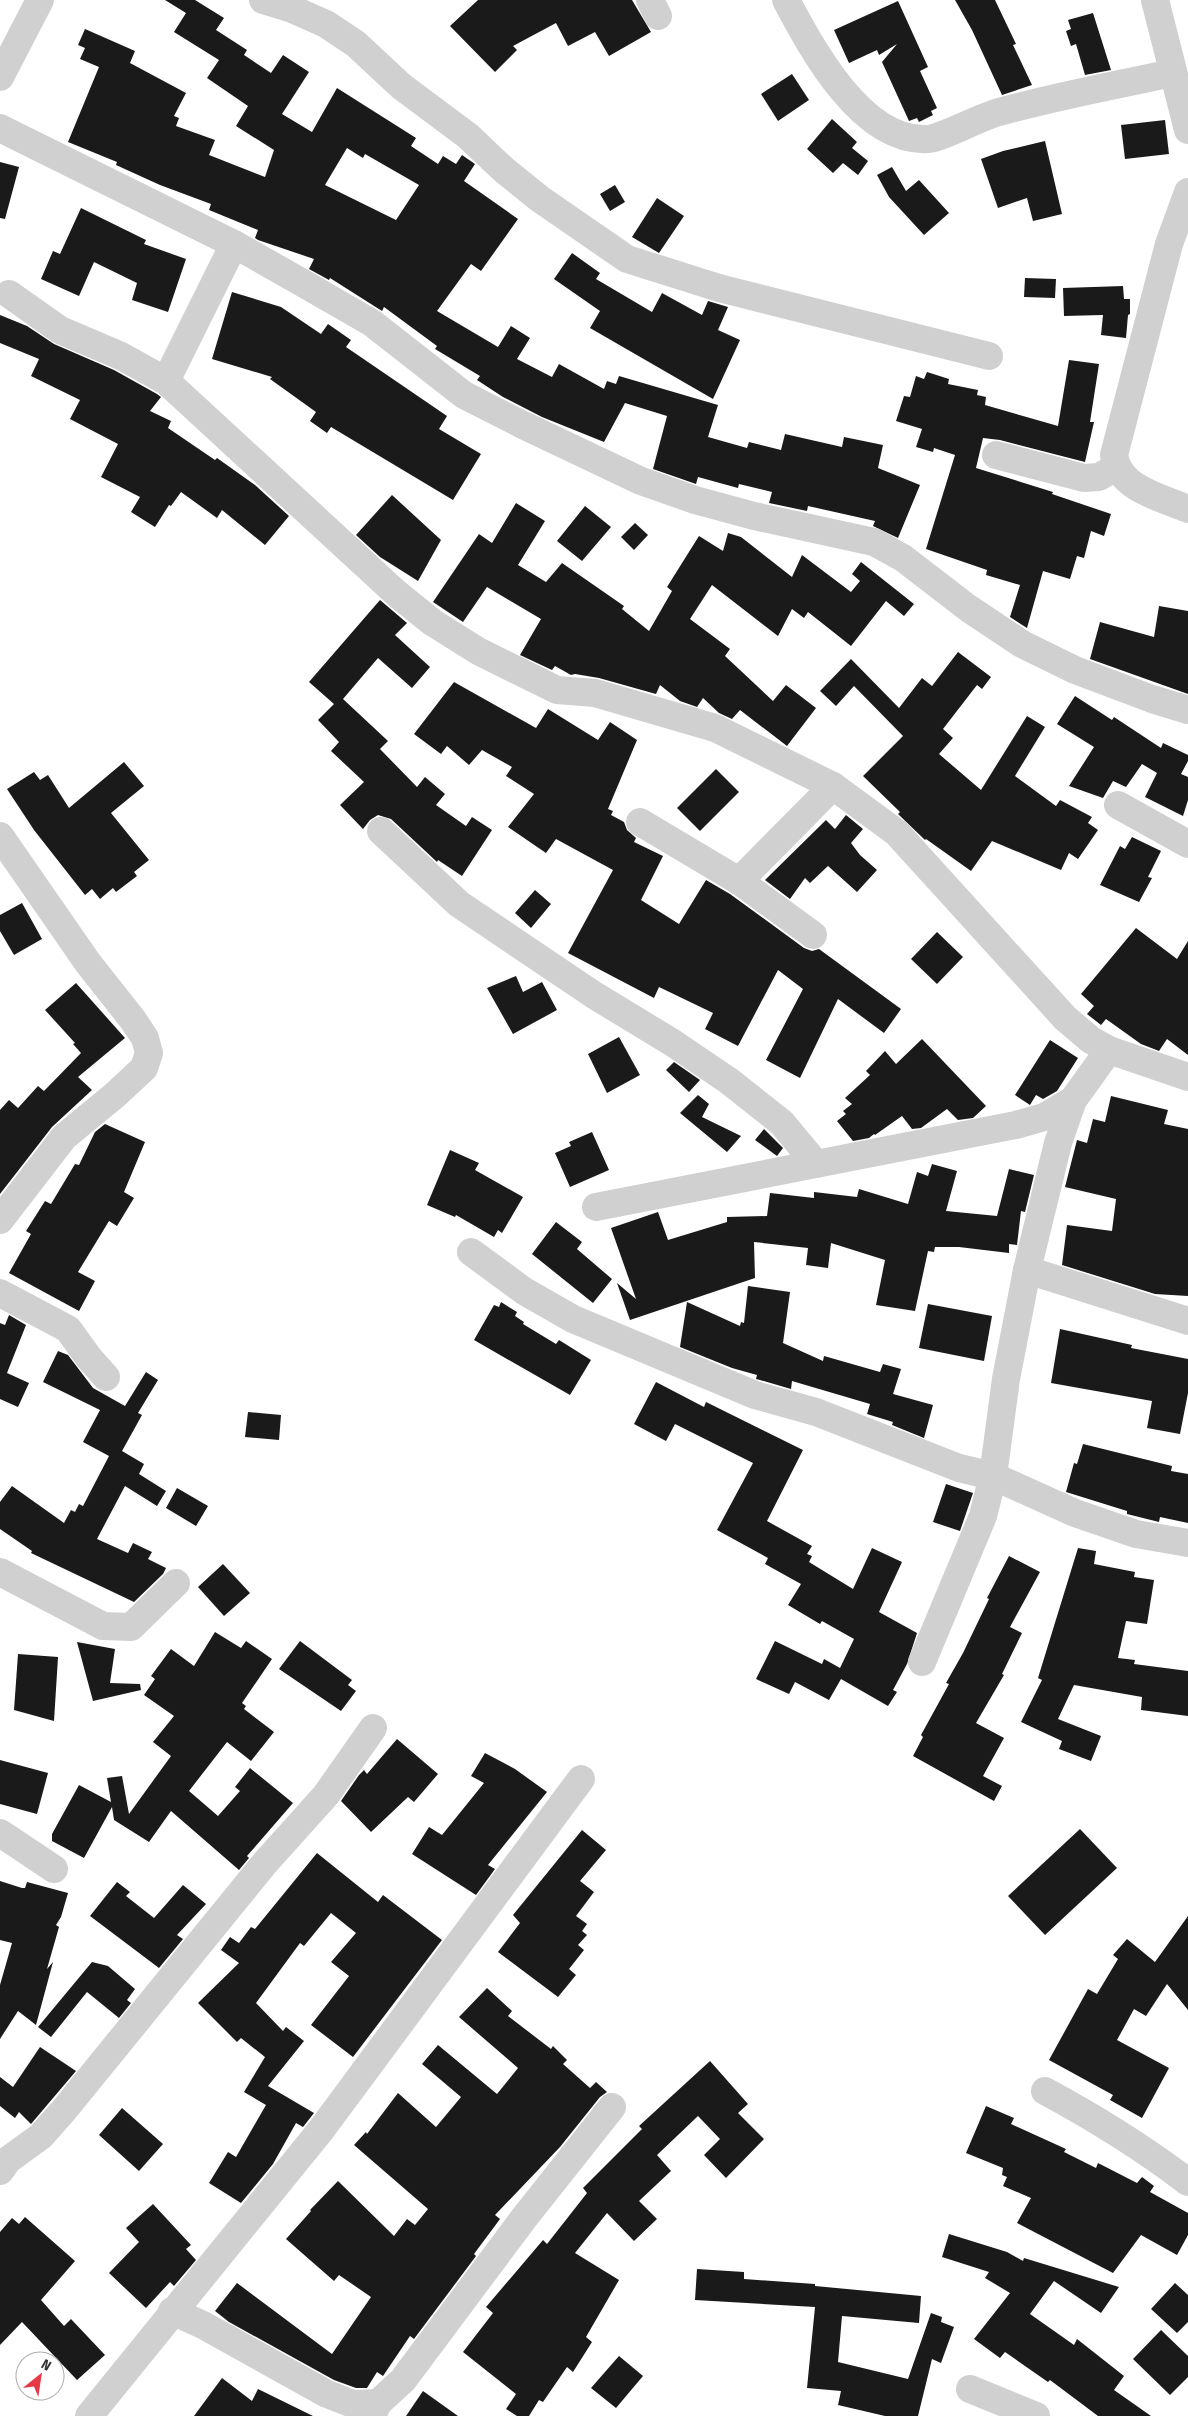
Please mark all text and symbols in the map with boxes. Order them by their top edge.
north arrow [15,2351,65,2401]
text: N [38,2356,54,2375]

